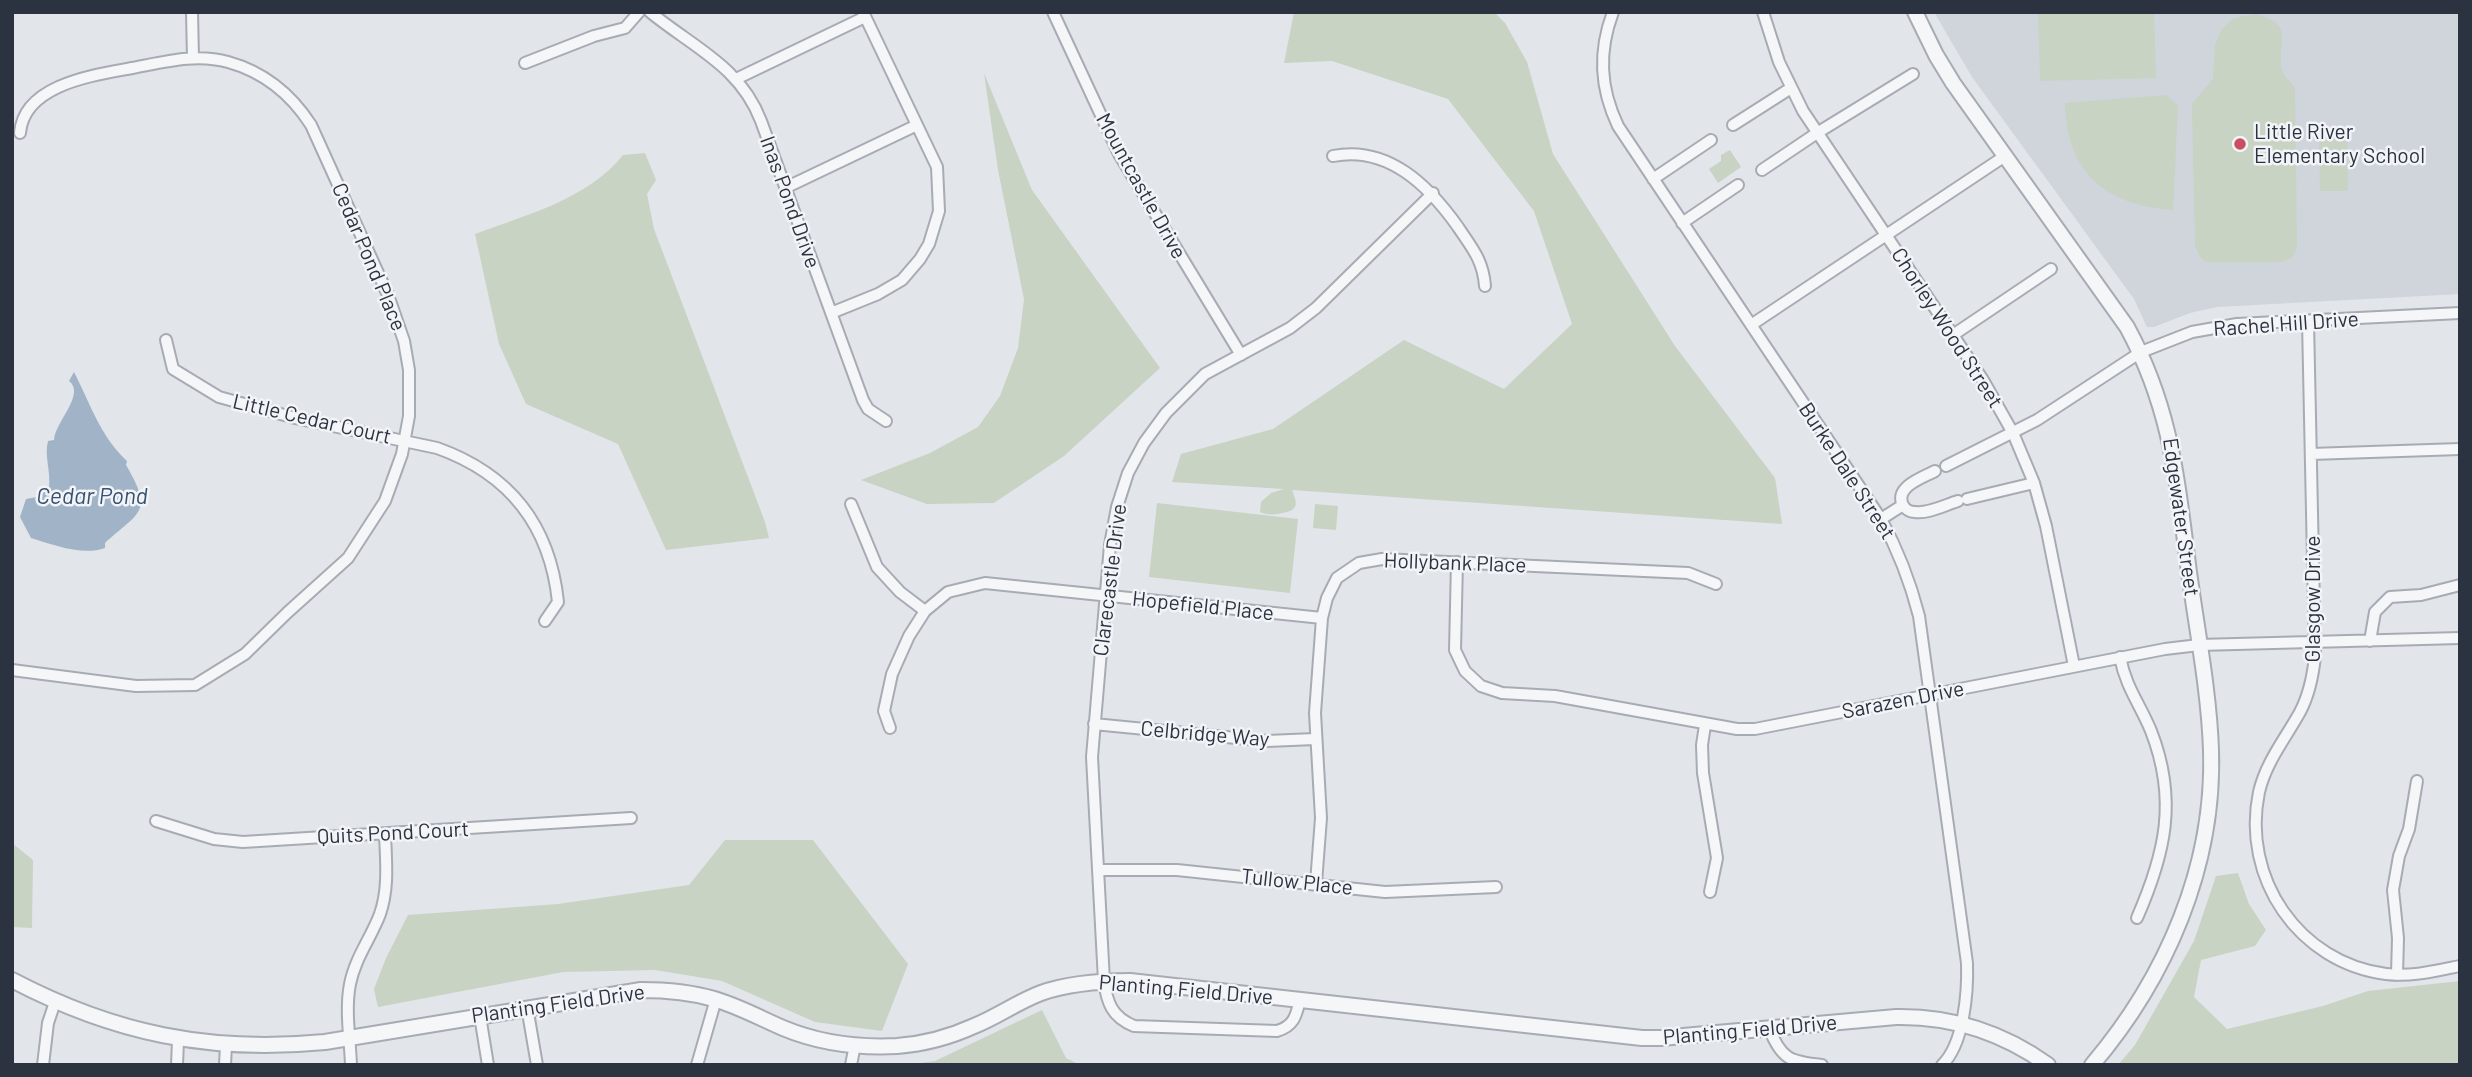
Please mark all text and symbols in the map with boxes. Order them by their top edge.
street label: Mountcastle Drive [1091,109,1191,263]
place label: Little River Elementary School [2254,119,2425,169]
street label: Inas Pond Drive [754,132,826,272]
marker: Little River Elementary School [2232,136,2248,152]
street label: Cedar Pond Place [326,179,412,335]
street label: Chorley Wood Street [1886,243,2008,413]
street label: Rachel Hill Drive [2212,306,2360,342]
street label: Little Cedar Court [230,389,394,449]
street label: Burke Dale Street [1793,398,1901,544]
street label: Edgewater Street [2157,436,2205,598]
water label: Cedar Pond [36,482,148,510]
street label: Clarecastle Drive [1088,502,1132,658]
street label: Glasgow Drive [2300,536,2326,662]
street label: Hollybank Place [1383,548,1527,578]
street label: Hopefield Place [1131,586,1275,626]
street label: Sarazen Drive [1840,676,1966,724]
street label: Celbridge Way [1140,716,1270,752]
street label: Quits Pond Court [316,816,470,850]
street label: Tullow Place [1240,864,1354,900]
street label: Planting Field Drive [1098,970,1274,1010]
street label: Planting Field Drive [470,979,646,1029]
street label: Planting Field Drive [1662,1010,1838,1050]

